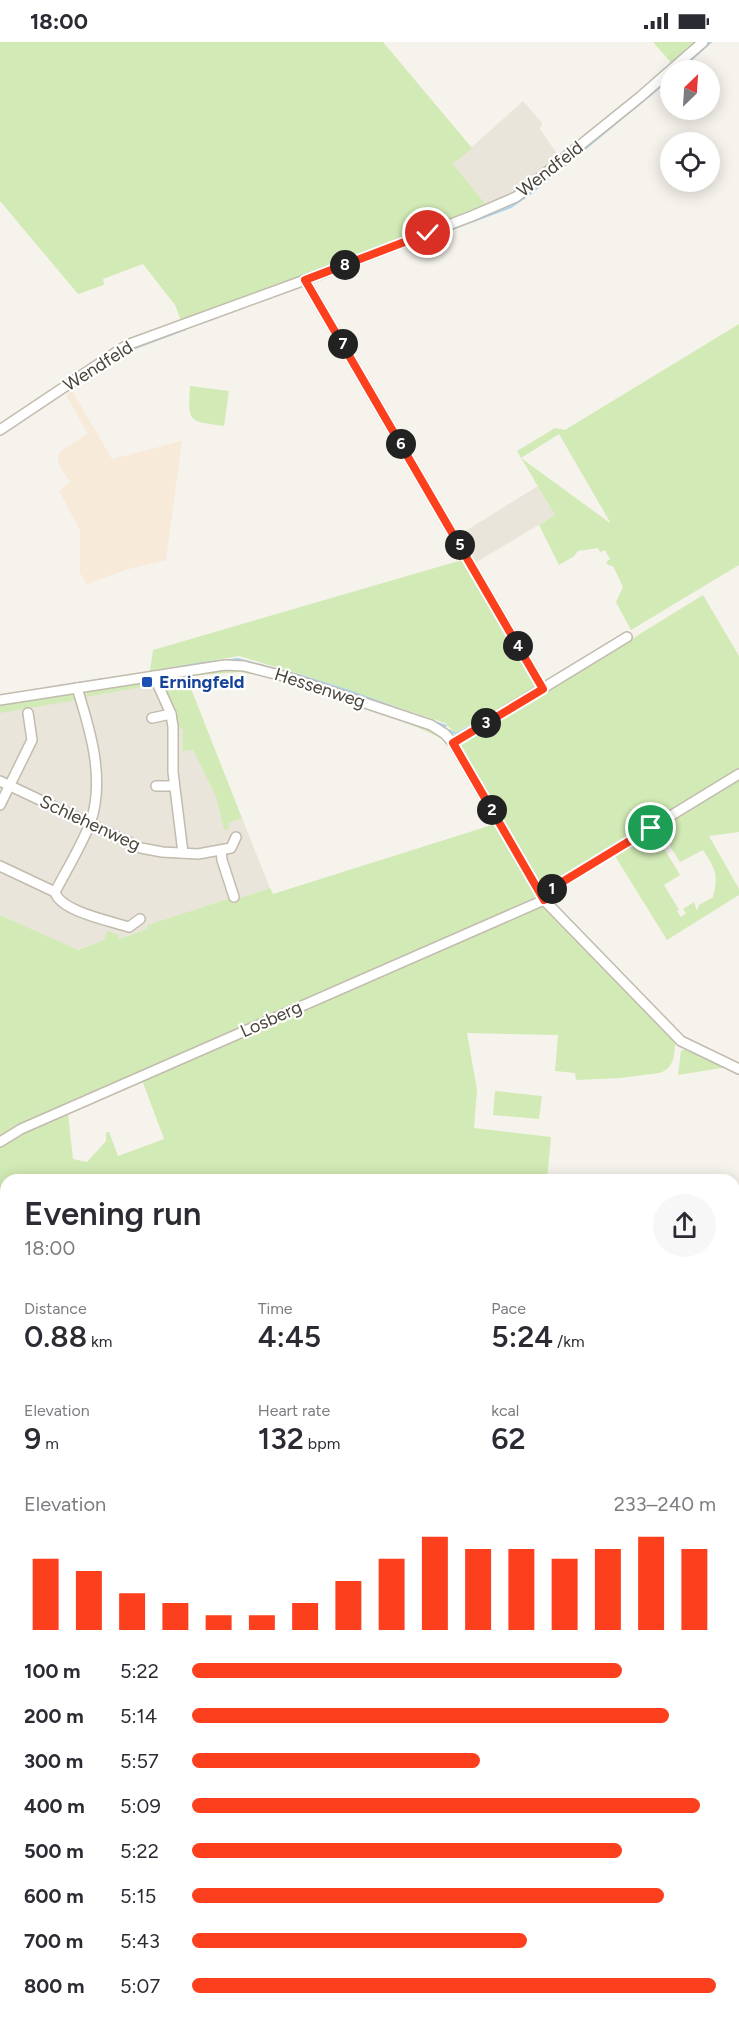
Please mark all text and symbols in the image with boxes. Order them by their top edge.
text: 18:00 [30,8,88,35]
north arrow [660,60,720,120]
map controls [660,60,720,192]
button: locate [660,132,720,192]
street label: Wendfeld [513,136,587,202]
pin [402,207,453,258]
icon: check [411,216,444,249]
pin: 8 [330,250,360,280]
text: 8 [340,255,350,274]
pin: 7 [328,329,358,359]
text: 7 [339,334,347,353]
street label: Wendfeld [59,336,137,396]
pin: 6 [386,429,416,459]
text: 6 [396,434,406,453]
pin: 5 [445,530,475,560]
text: 5 [455,535,465,554]
pin: 4 [503,631,533,661]
text: 4 [513,636,523,655]
street label: Hessenweg [272,663,368,713]
place label: Erningfeld [159,671,244,693]
marker: Erningfeld [140,675,154,689]
pin: 3 [471,708,501,738]
text: 3 [482,713,490,732]
street label: Schlehenweg [36,790,144,856]
pin: 2 [477,795,507,825]
text: 2 [487,800,497,819]
pin [625,802,676,853]
icon: arrive [634,811,667,844]
pin: 1 [537,874,567,904]
text: 1 [549,879,555,898]
street label: Losberg [237,996,305,1042]
text: Evening run [24,1194,201,1233]
button: share [653,1194,716,1257]
text: 18:00 [24,1236,75,1260]
text: Distance [24,1299,87,1318]
text: Time [258,1299,293,1318]
text: Pace [491,1299,526,1318]
text: 0.88 [24,1318,87,1355]
text: 4:45 [258,1318,321,1355]
text: 5:24 [491,1318,553,1355]
text: km [87,1332,112,1351]
text: /km [553,1332,585,1351]
text: Elevation [24,1401,90,1420]
text: Heart rate [258,1401,330,1420]
text: kcal [491,1401,519,1420]
text: 9 [24,1420,41,1457]
text: 132 [258,1420,304,1457]
text: 62 [491,1420,526,1457]
text: m [41,1434,59,1453]
text: bpm [304,1434,340,1453]
text: Elevation [24,1492,106,1516]
text: 233–240 m [614,1492,716,1516]
text: 100 m [24,1659,81,1683]
text: 5:22 [120,1659,159,1683]
text: 200 m [24,1704,84,1728]
text: 5:14 [120,1704,157,1728]
text: 300 m [24,1749,83,1773]
text: 5:57 [120,1749,159,1773]
text: 400 m [24,1794,85,1818]
text: 5:09 [120,1794,161,1818]
text: 500 m [24,1839,84,1863]
text: 5:22 [120,1839,159,1863]
text: 600 m [24,1884,84,1908]
text: 5:15 [120,1884,156,1908]
text: 700 m [24,1929,83,1953]
text: 5:43 [120,1929,160,1953]
text: 800 m [24,1974,84,1998]
text: 5:07 [120,1974,160,1998]

